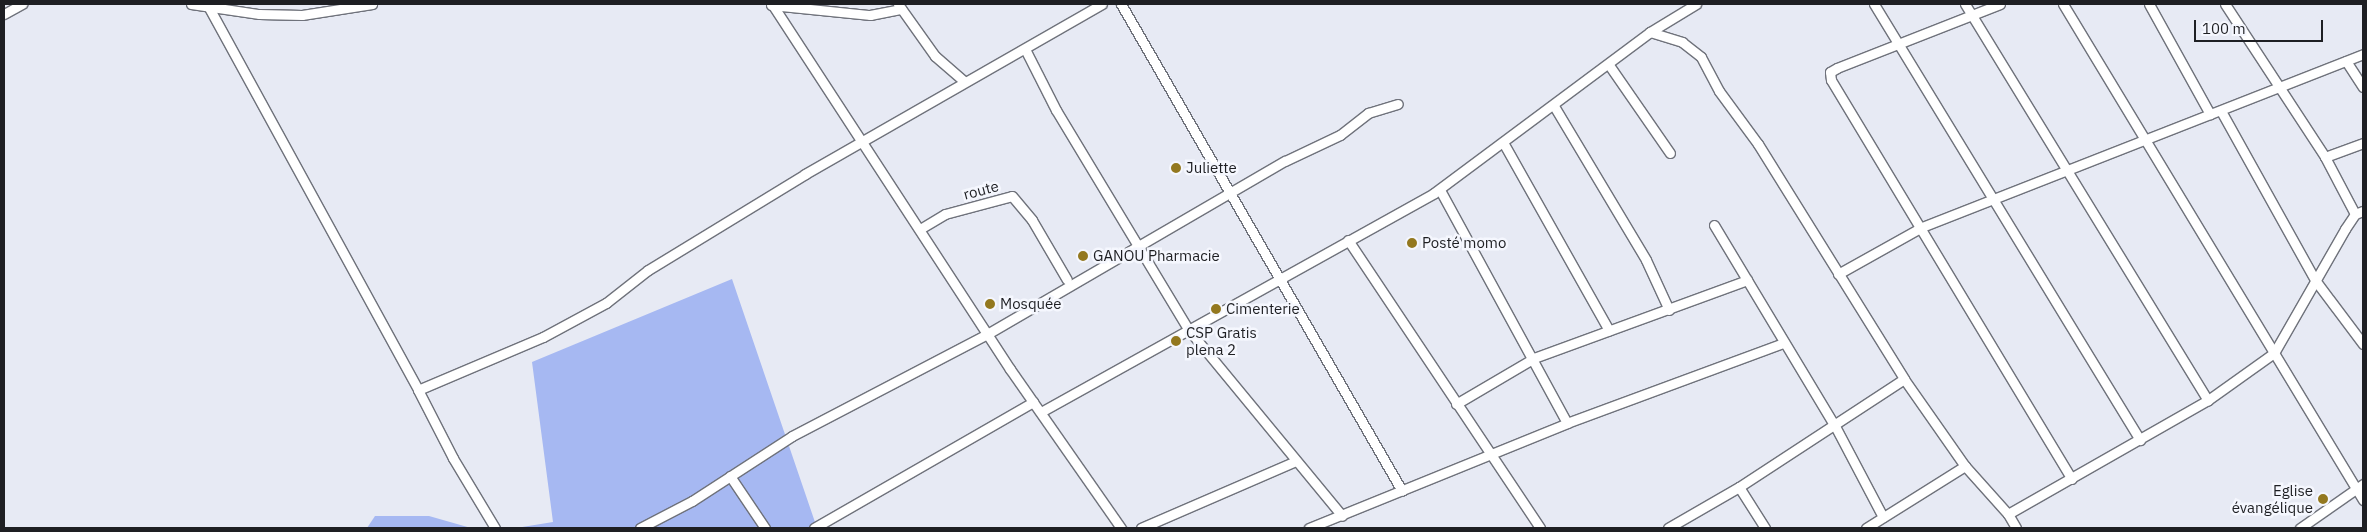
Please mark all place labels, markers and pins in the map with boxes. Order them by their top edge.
place label: Juliette [1186,159,1237,177]
marker: Juliette [1170,162,1182,174]
place label: Posté momo [1422,234,1506,252]
marker: Posté momo [1406,237,1418,249]
place label: GANOU Pharmacie [1093,247,1220,265]
marker: GANOU Pharmacie [1077,250,1089,262]
place label: Mosquée [1000,295,1062,313]
marker: Mosquée [984,298,996,310]
place label: Cimenterie [1226,300,1300,318]
marker: Cimenterie [1210,303,1222,315]
place label: CSP Gratis plena 2 [1186,323,1257,358]
marker: CSP Gratis plena 2 [1170,335,1182,347]
place label: Eglise évangélique [2232,481,2313,516]
marker: Eglise évangélique [2317,493,2329,505]

